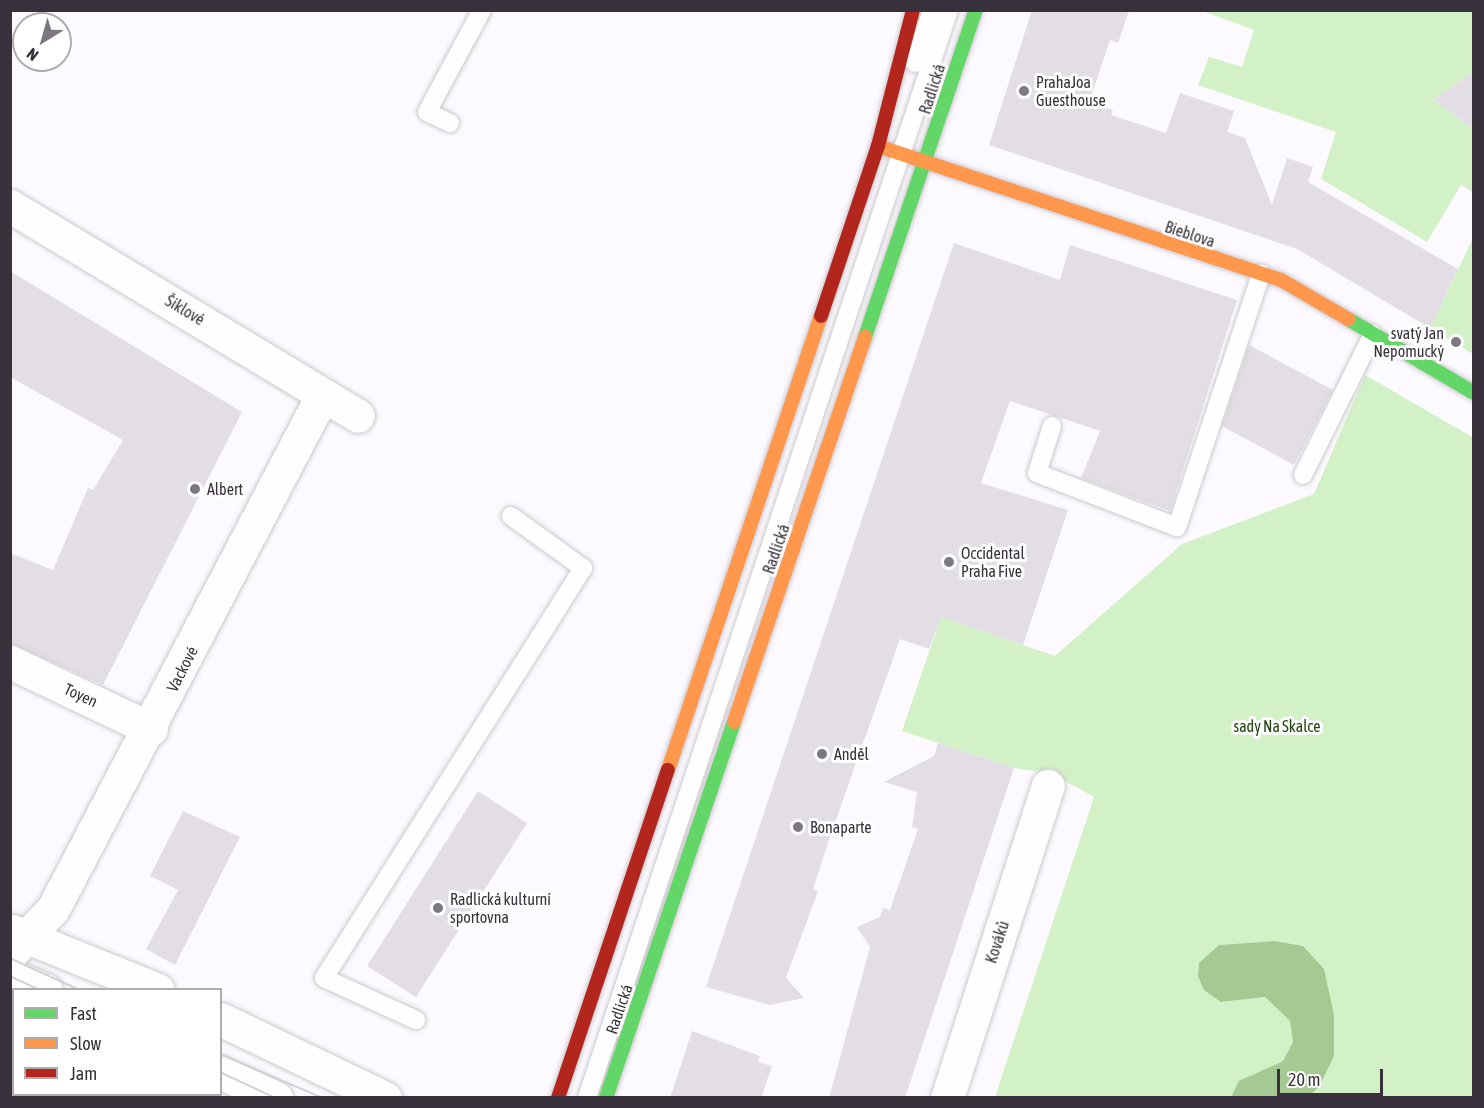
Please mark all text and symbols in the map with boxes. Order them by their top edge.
north arrow [12,12,72,72]
text: N [23,45,42,65]
street label: Radlická [915,62,949,116]
place label: PrahaJoa Guesthouse [1036,72,1106,110]
marker: PrahaJoa Guesthouse [1017,84,1031,98]
street label: Bieblova [1163,217,1217,251]
street label: Šiklové [162,291,208,329]
place label: svatý Jan Nepomucký [1373,323,1444,361]
marker: svatý Jan Nepomucký [1449,335,1463,349]
place label: Albert [207,479,243,499]
marker: Albert [188,482,202,496]
street label: Radlická [759,522,793,576]
place label: Occidental Praha Five [961,543,1025,581]
marker: Occidental Praha Five [942,555,956,569]
street label: Vackové [162,643,202,695]
street label: Toyen [61,679,101,711]
park label: sady Na Skalce [1234,716,1320,736]
place label: Anděl [834,744,869,764]
marker: Anděl [815,747,829,761]
place label: Bonaparte [810,817,872,837]
marker: Bonaparte [791,820,805,834]
place label: Radlická kulturní sportovna [450,889,551,927]
marker: Radlická kulturní sportovna [431,901,445,915]
street label: Kováků [981,918,1013,966]
street label: Radlická [602,982,636,1036]
legend [12,988,222,1096]
text: Fast [70,1003,97,1024]
text: Slow [70,1033,101,1054]
scale bar [1280,1057,1386,1095]
text: Jam [70,1063,97,1084]
text: 20 m [1288,1069,1320,1090]

